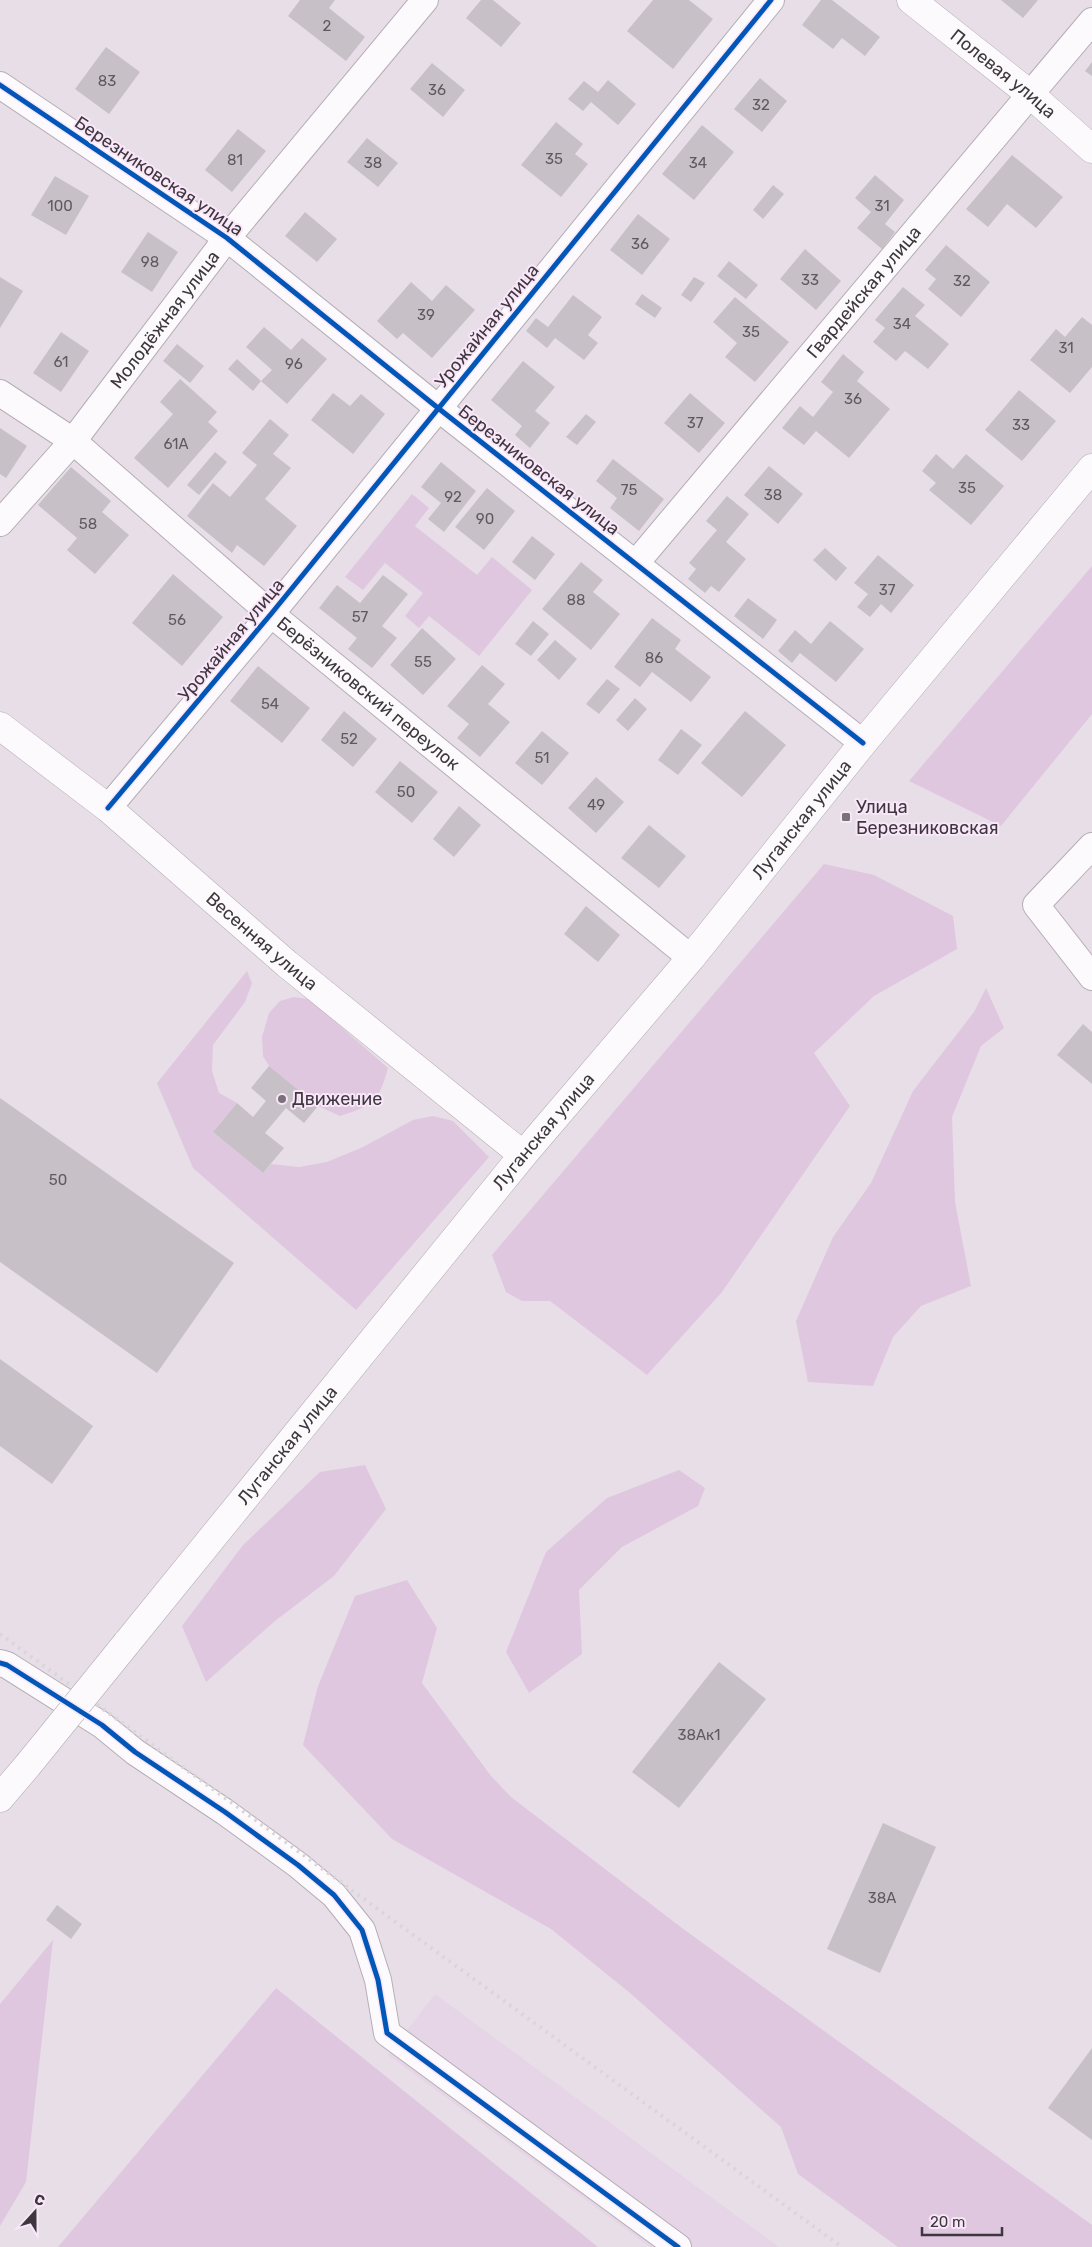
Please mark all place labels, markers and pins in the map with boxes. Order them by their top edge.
place label: Улица Березниковская [856,796,999,839]
marker: Улица Березниковская [840,811,852,823]
place label: Движение [292,1088,382,1110]
marker: Движение [276,1093,288,1105]

